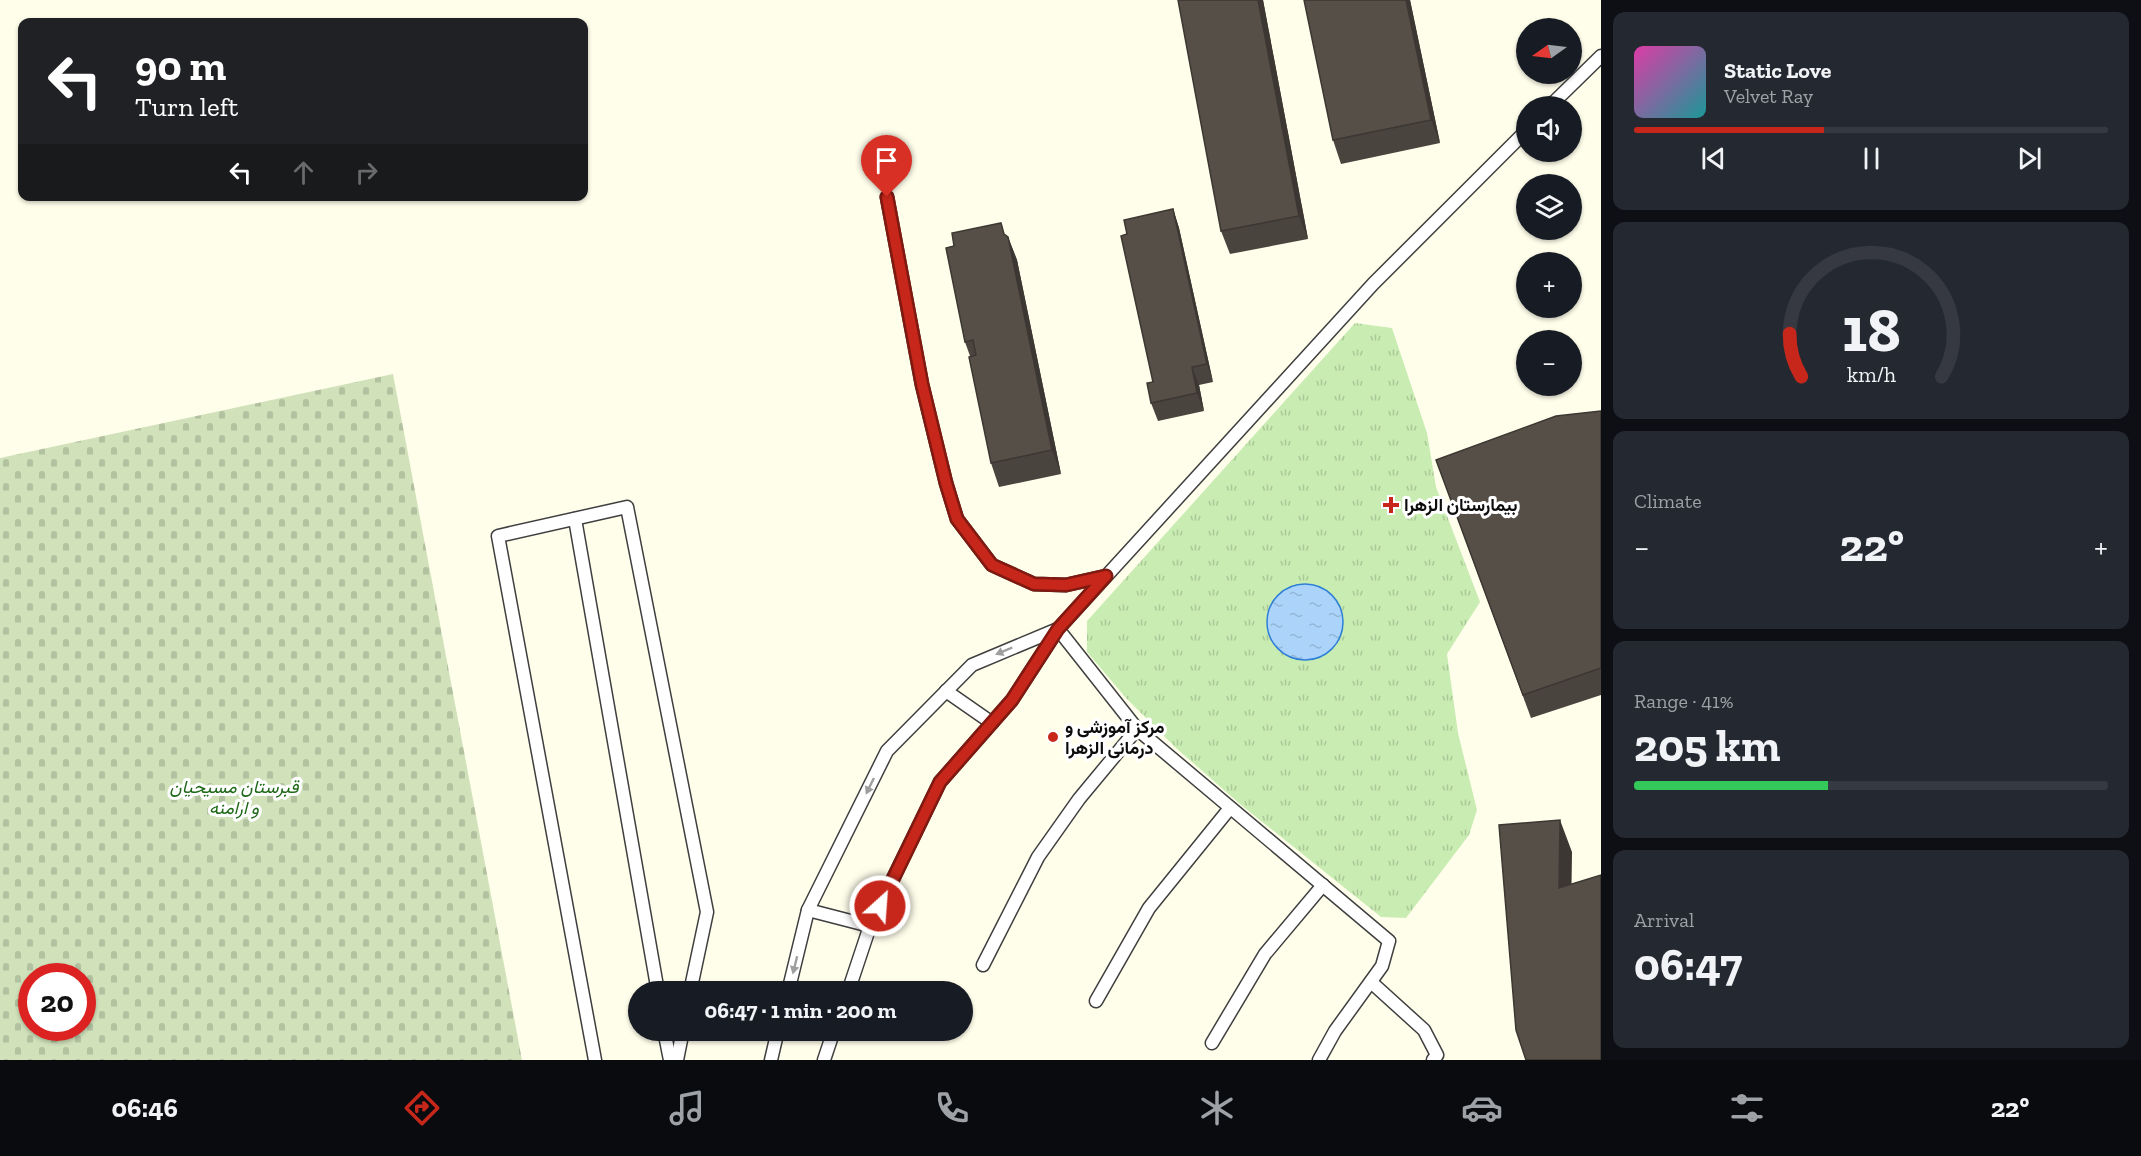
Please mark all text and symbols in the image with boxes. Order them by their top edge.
north arrow [1516,18,1582,84]
map controls [1516,18,1582,396]
text: 90 m [135,40,226,91]
icon: left [36,42,114,120]
text: Static Love [1724,57,1831,84]
text: Velvet Ray [1724,84,1813,108]
text: Turn left [135,91,238,123]
button: sound [1516,96,1582,162]
pin [861,135,912,197]
icon: previous [1697,142,1730,175]
icon: pause [1855,142,1888,175]
icon: next [2013,142,2046,175]
icon: arrive [870,144,903,177]
icon: left [224,156,257,189]
icon: ahead [287,156,320,189]
icon: right [350,156,383,189]
button: layers [1516,174,1582,240]
button: + [1516,252,1582,318]
text: 18 [1842,293,1900,368]
button: − [1516,330,1582,396]
text: km/h [1847,363,1895,388]
text: Climate [1634,489,1702,513]
place label: بیمارستان الزهرا [1404,494,1518,516]
marker: بیمارستان الزهرا [1382,496,1400,514]
text: 22° [1839,519,1904,573]
text: − [1634,527,1649,566]
text: + [2094,527,2108,566]
one-way arrow [995,646,1013,656]
text: Range · 41% [1634,689,1734,713]
place label: مرکز آموزشی و درمانی الزهرا [1065,716,1165,759]
text: 205 km [1634,719,1780,773]
marker: مرکز آموزشی و درمانی الزهرا [1046,730,1060,744]
park label: قبرستان مسیحیان و ارامنه [170,776,300,819]
one-way arrow [865,777,874,794]
position arrow [848,874,912,938]
text: Arrival [1634,908,1694,932]
text: 06:47 [1634,938,1742,992]
one-way arrow [789,956,799,974]
speed limit sign: 20 [18,963,96,1041]
text: 06:47 · 1 min · 200 m [705,997,896,1024]
icon: directions [401,1087,443,1129]
icon: music [666,1087,708,1129]
icon: phone [931,1087,973,1129]
icon: climate [1196,1087,1238,1129]
icon: car [1461,1087,1503,1129]
icon: filters [1726,1087,1768,1129]
text: 06:46 [111,1092,178,1124]
text: 22° [1991,1092,2029,1124]

